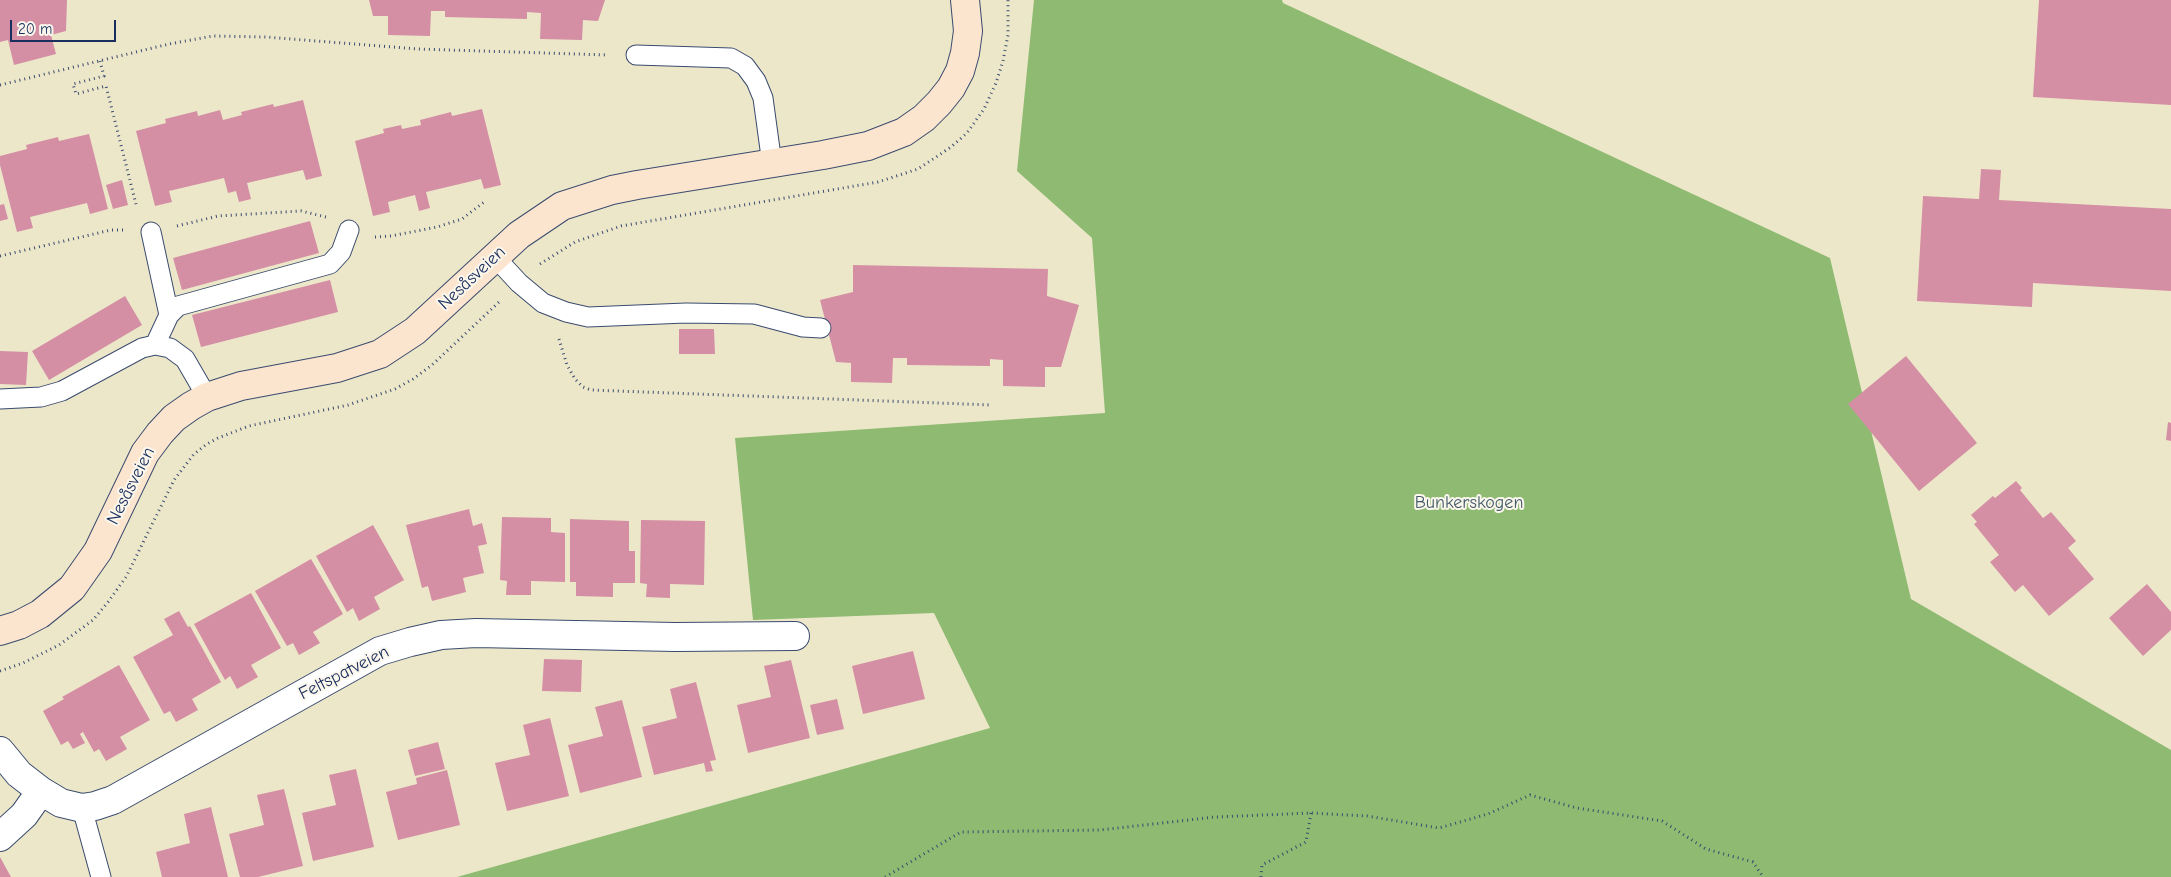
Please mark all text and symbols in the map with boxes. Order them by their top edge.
scale bar [12,10,119,42]
text: 20 m [18,20,52,38]
street label: Nesåsveien [434,241,510,315]
street label: Nesåsveien [102,444,160,528]
park label: Bunkerskogen [1415,492,1523,514]
street label: Feltspatveien [295,641,393,705]

